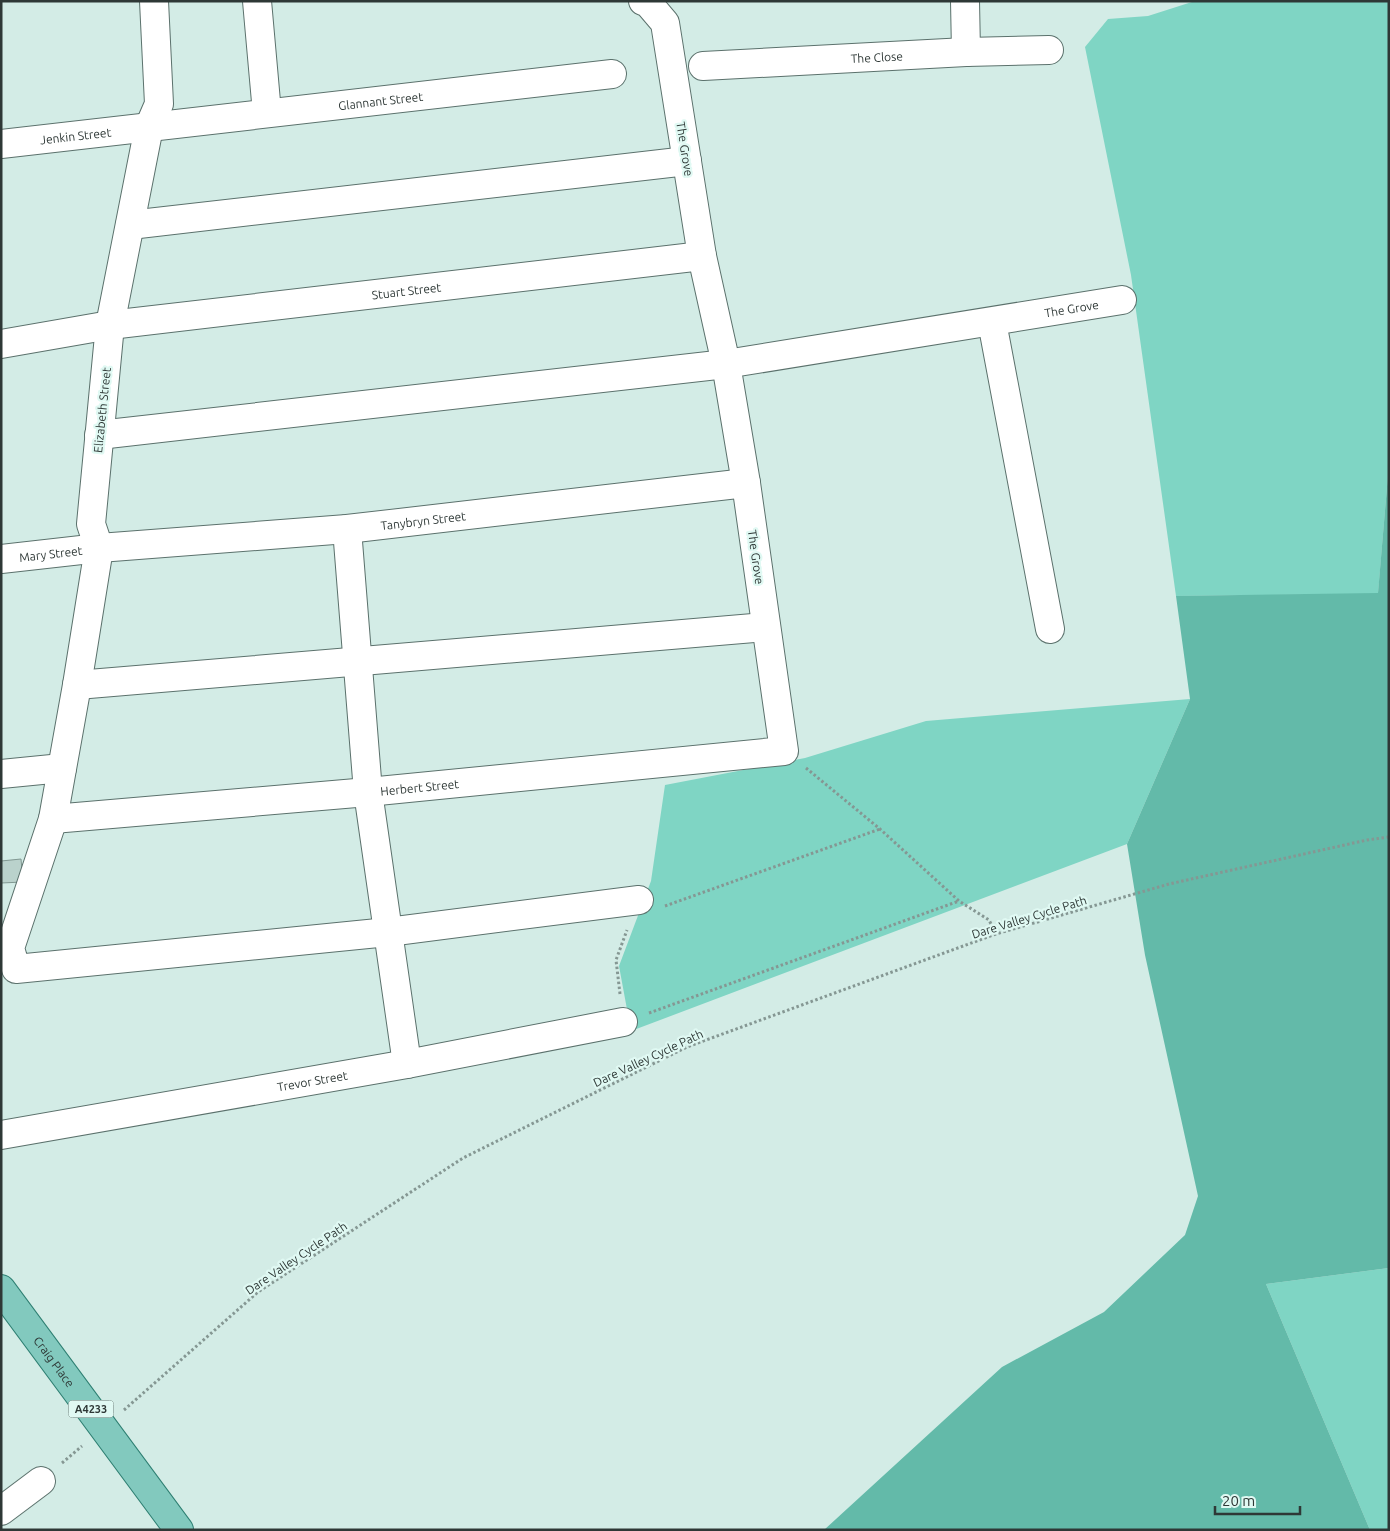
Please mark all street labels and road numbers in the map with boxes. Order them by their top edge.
street label: The Close [850,49,903,65]
street label: Glannant Street [338,89,424,112]
street label: The Grove [674,121,696,177]
street label: Jenkin Street [39,125,112,146]
street label: Stuart Street [371,280,442,301]
street label: The Grove [1043,297,1100,319]
street label: Elizabeth Street [91,366,113,453]
street label: Tanybryn Street [380,509,467,532]
street label: The Grove [746,529,766,585]
street label: Mary Street [18,543,83,563]
street label: Herbert Street [380,777,460,797]
street label: Dare Valley Cycle Path [970,893,1088,941]
street label: Dare Valley Cycle Path [591,1027,705,1089]
street label: Trevor Street [276,1068,349,1093]
street label: Dare Valley Cycle Path [243,1219,349,1297]
street label: Craig Place [32,1334,77,1389]
road number: A4233 [68,1400,114,1418]

